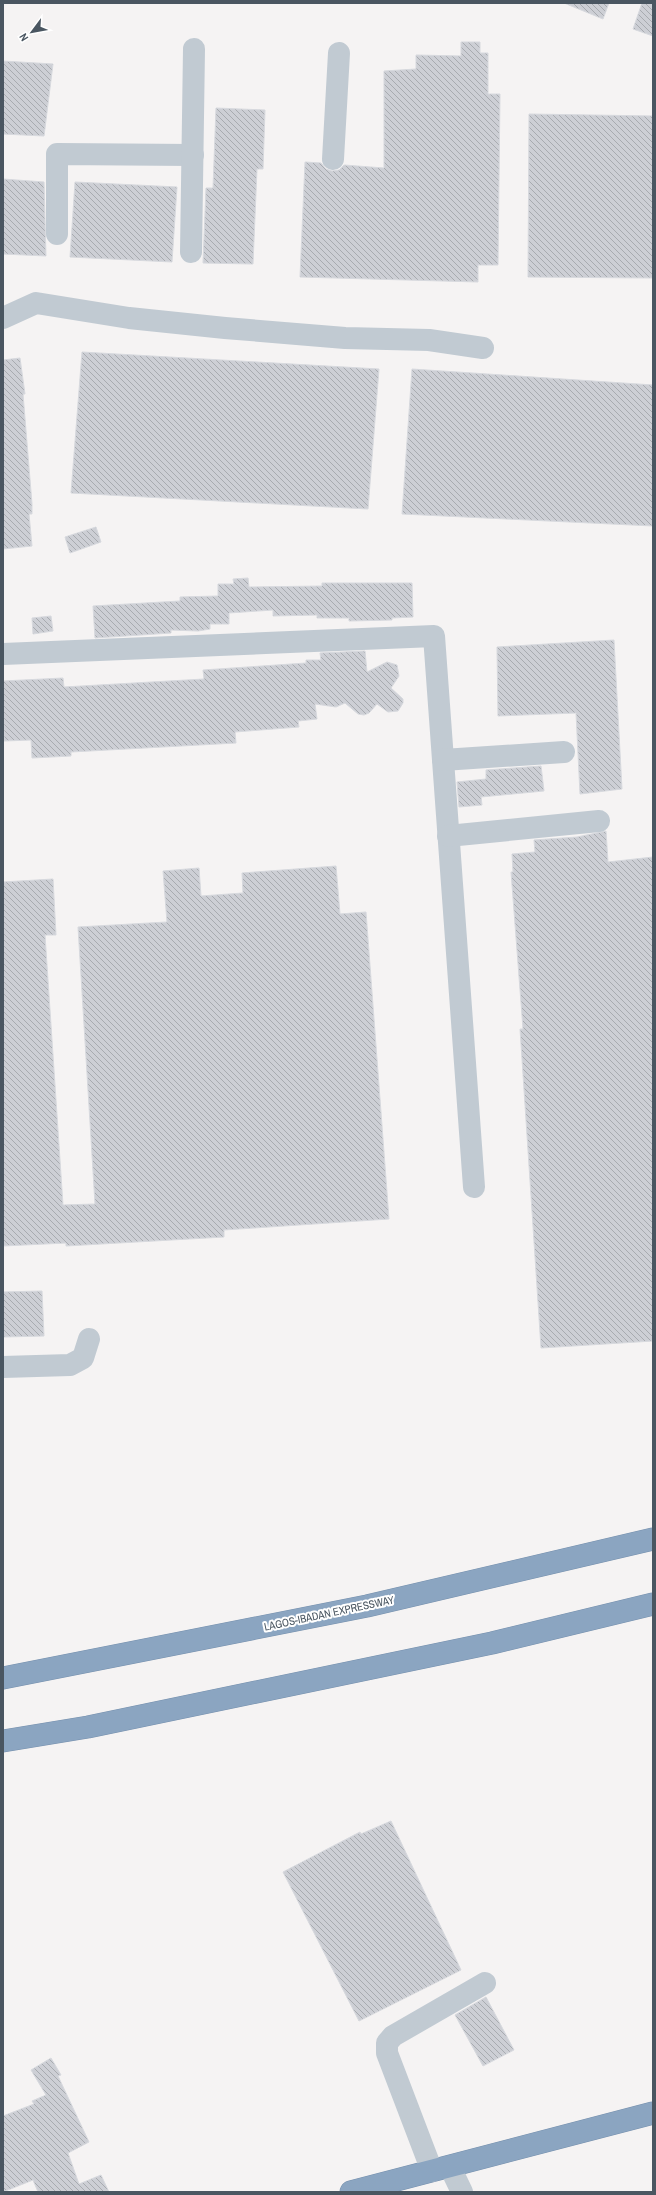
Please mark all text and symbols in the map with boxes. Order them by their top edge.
north arrow [12,12,52,52]
text: N [16,31,31,44]
street label: LAGOS-IBADAN EXPRESSWAY [263,1592,395,1634]

